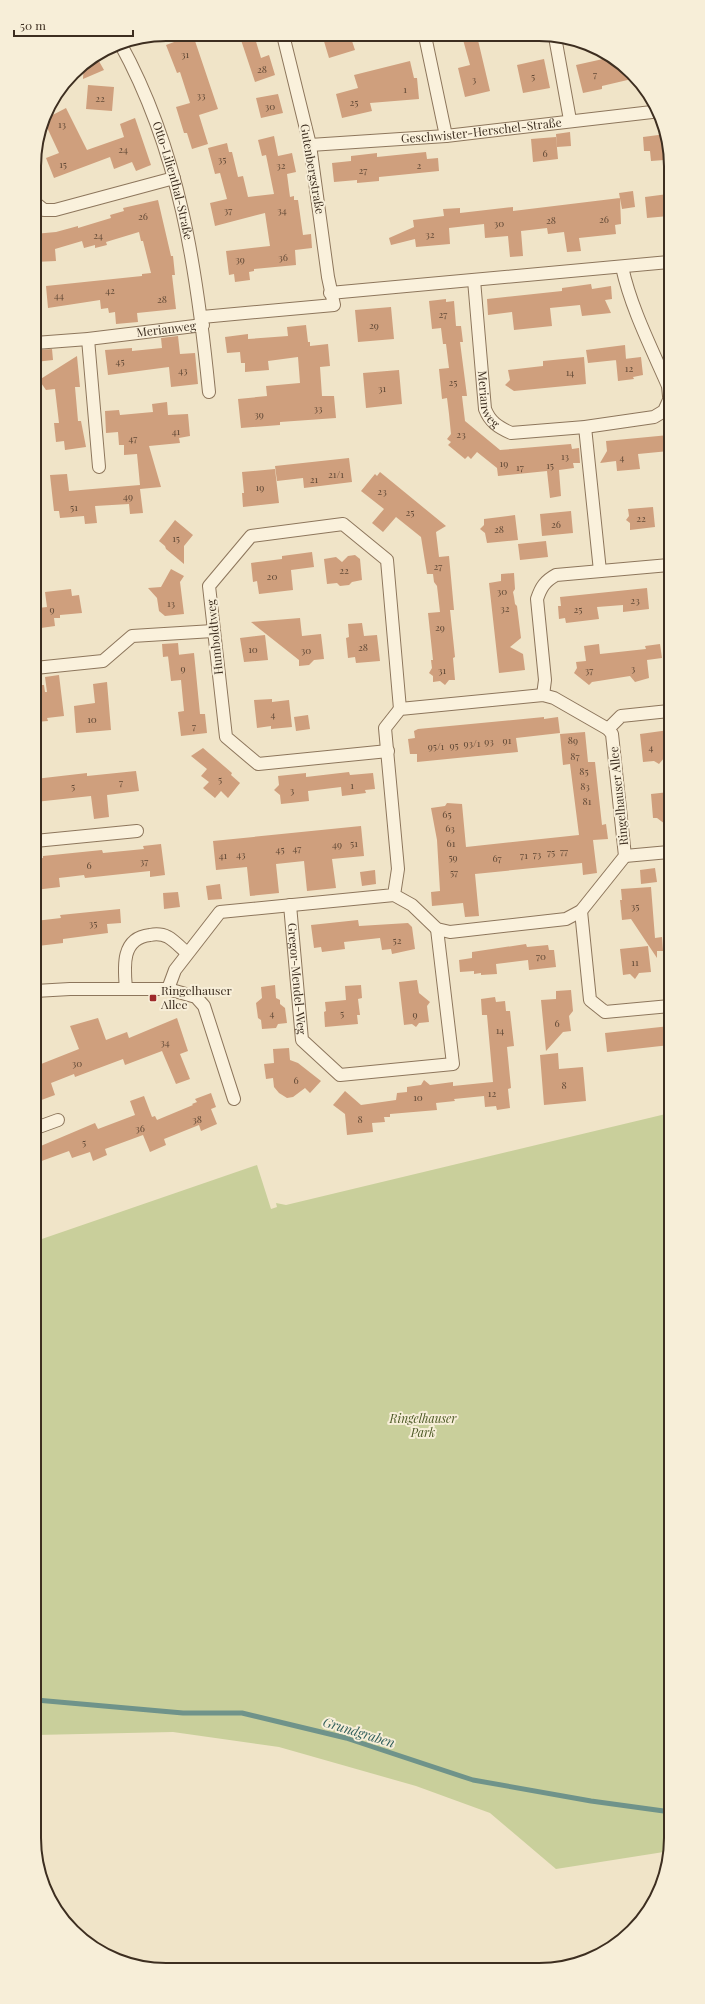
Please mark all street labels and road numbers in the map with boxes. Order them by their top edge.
street label: Geschwister-Herschel-Straße [400,114,562,146]
street label: Otto-Lilienthal-Straße [149,119,197,241]
street label: Gutenbergstraße [297,122,329,215]
street label: Merianweg [135,317,197,340]
street label: Merianweg [475,370,504,432]
street label: Humboldtweg [202,598,226,676]
street label: Ringelhauser Allee [605,746,631,846]
street label: Gregor-Mendel-Weg [285,922,311,1036]

